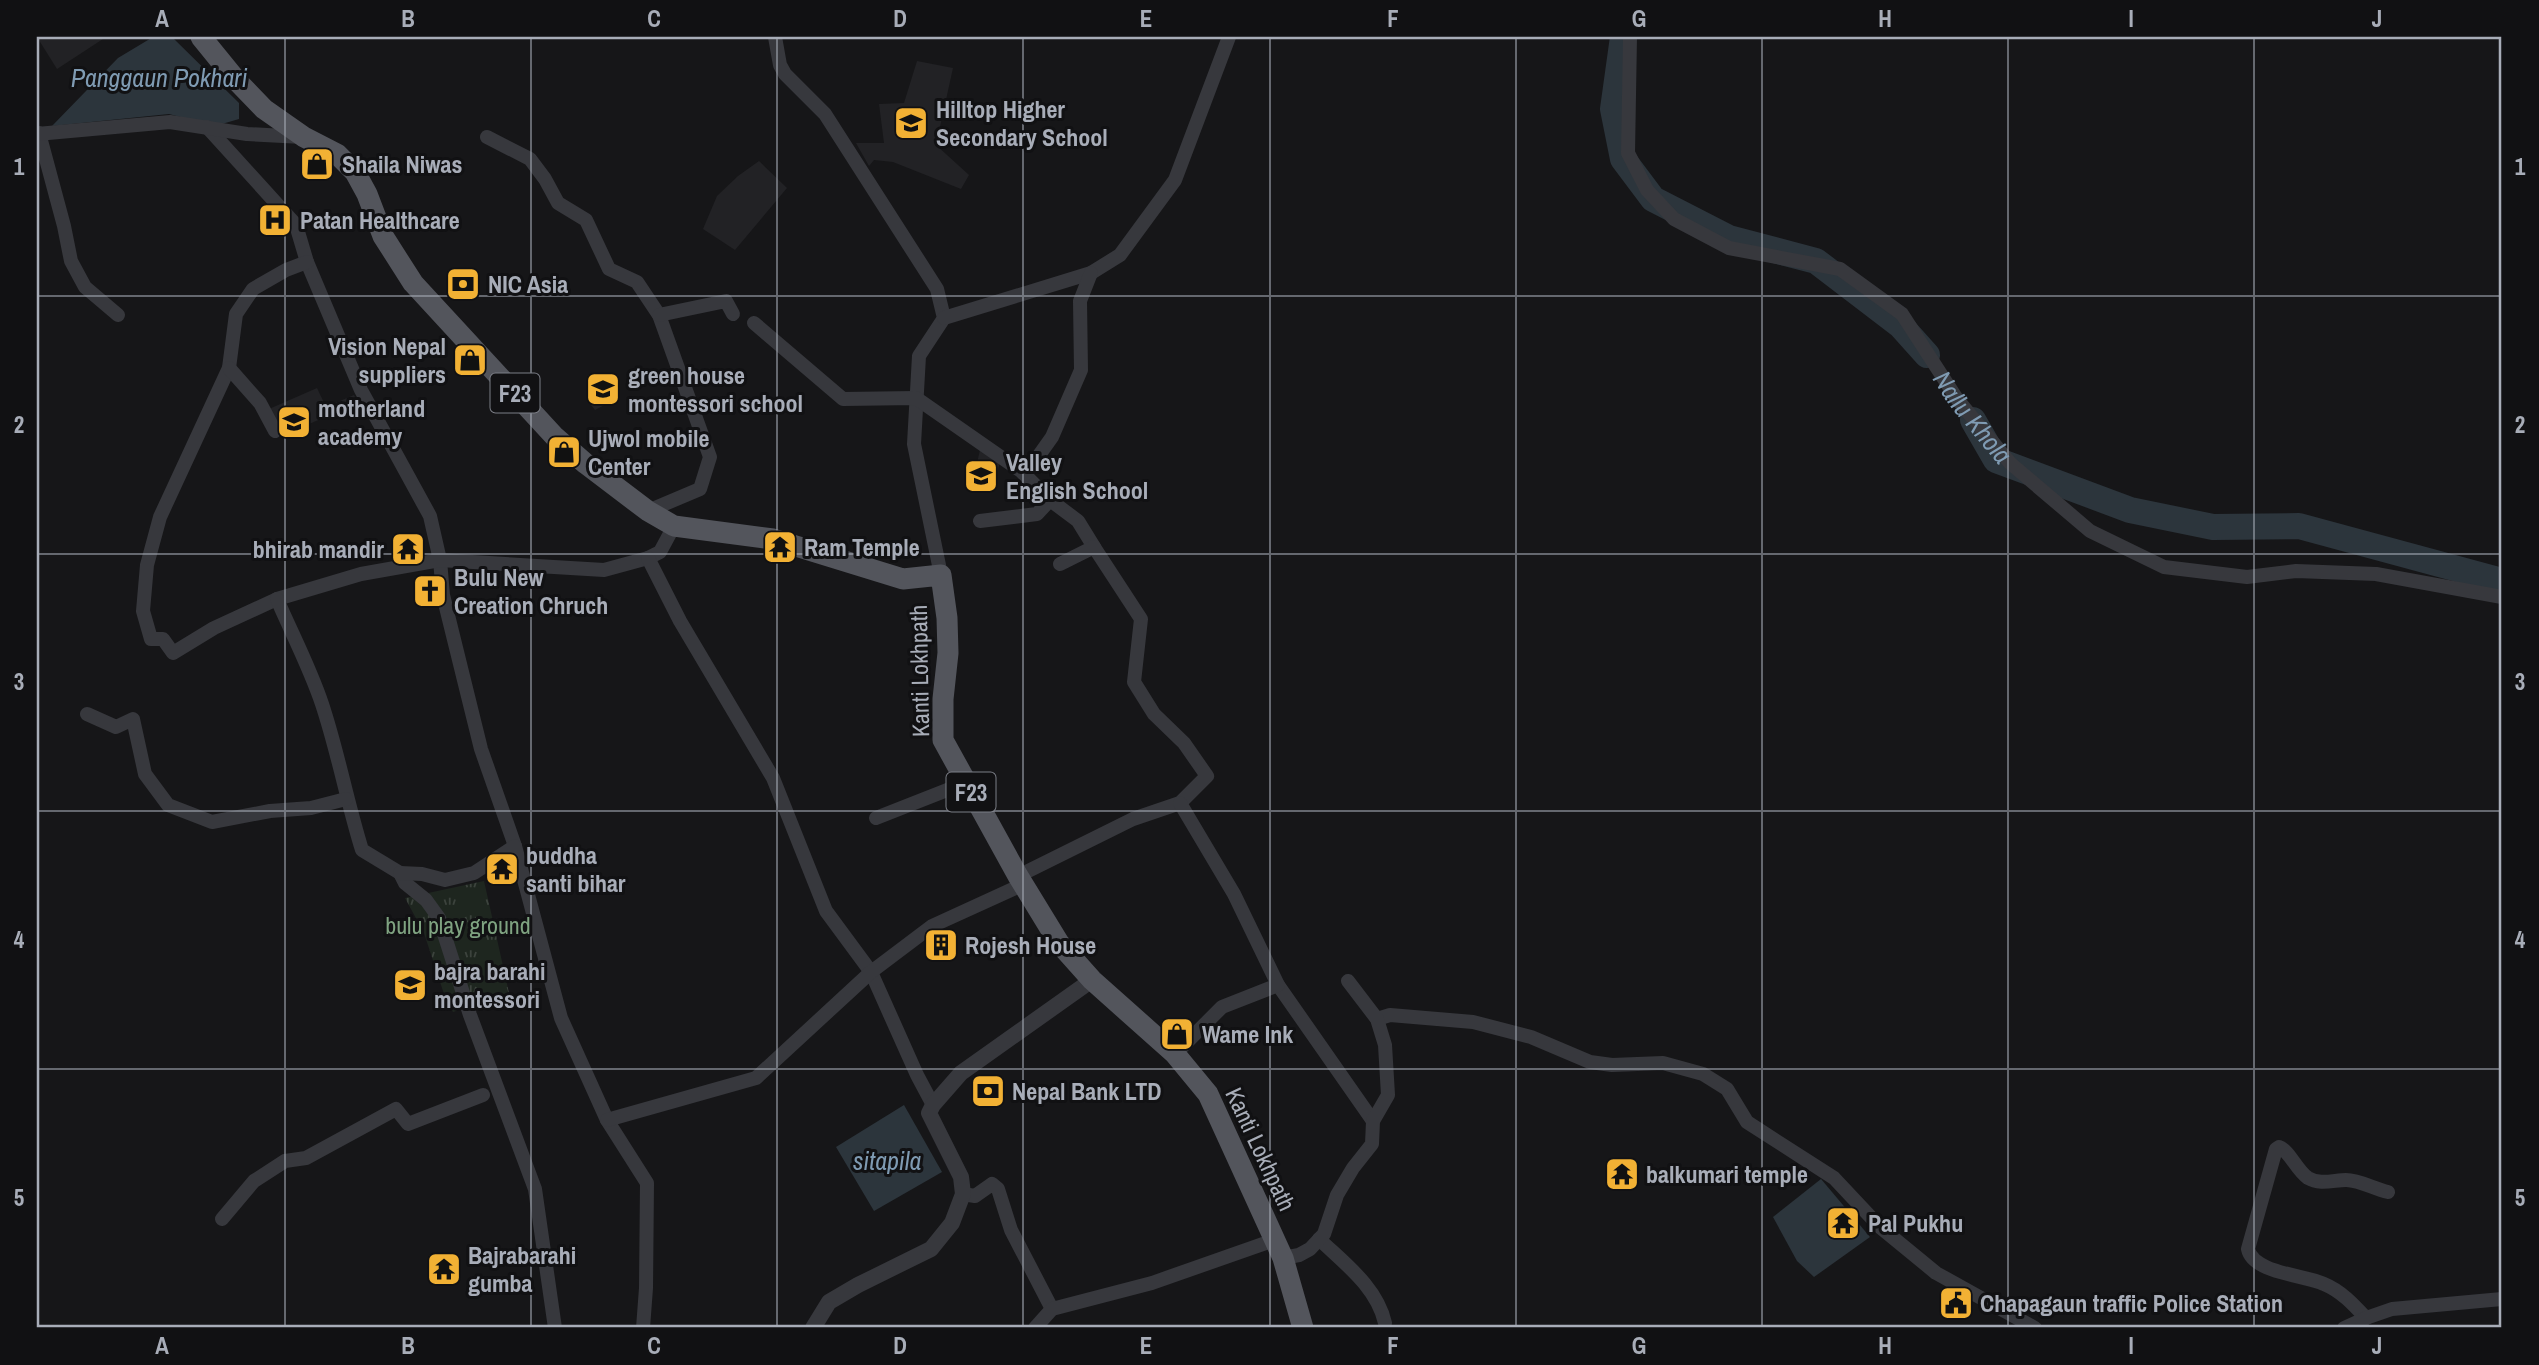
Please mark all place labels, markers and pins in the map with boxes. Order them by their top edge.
place label: Hilltop Higher Secondary School [936,93,1108,153]
school or university icon: Hilltop Higher Secondary School [892,104,930,142]
shop icon: Shaila Niwas [298,145,336,183]
place label: Shaila Niwas [342,148,462,180]
hospital icon: Patan Healthcare [256,201,294,239]
place label: Patan Healthcare [300,204,460,236]
bank icon: NIC Asia [444,265,482,303]
place label: NIC Asia [488,268,568,300]
place label: Vision Nepal suppliers [328,330,446,390]
shop icon: Vision Nepal suppliers [451,341,489,379]
place label: green house montessori school [628,359,803,419]
school or university icon: green house montessori school [584,370,622,408]
place label: motherland academy [318,392,425,452]
school or university icon: motherland academy [275,403,313,441]
place label: Ujwol mobile Center [588,422,709,482]
shop icon: Ujwol mobile Center [545,433,583,471]
place label: Valley English School [1006,446,1148,506]
school or university icon: Valley English School [962,457,1000,495]
temple icon: Ram Temple [761,528,799,566]
temple icon: bhirab mandir [389,530,427,568]
place label: Ram Temple [804,531,920,563]
place label: bhirab mandir [253,533,384,565]
place label: Bulu New Creation Chruch [454,561,608,621]
church icon: Bulu New Creation Chruch [411,572,449,610]
place label: buddha santi bihar [526,839,626,899]
temple icon: buddha santi bihar [483,850,521,888]
building icon: Rojesh House [922,926,960,964]
place label: Rojesh House [965,929,1096,961]
place label: bajra barahi montessori [434,955,546,1015]
school or university icon: bajra barahi montessori [391,966,429,1004]
shop icon: Wame Ink [1158,1015,1196,1053]
place label: Wame Ink [1202,1018,1293,1050]
bank icon: Nepal Bank LTD [969,1072,1007,1110]
place label: Nepal Bank LTD [1012,1075,1161,1107]
temple icon: balkumari temple [1603,1155,1641,1193]
place label: balkumari temple [1646,1158,1808,1190]
temple icon: Pal Pukhu [1824,1204,1862,1242]
place label: Pal Pukhu [1868,1207,1963,1239]
place label: Bajrabarahi gumba [468,1239,576,1299]
temple icon: Bajrabarahi gumba [425,1250,463,1288]
public building icon: Chapagaun traffic Police Station [1937,1284,1975,1322]
place label: Chapagaun traffic Police Station [1980,1287,2283,1319]

